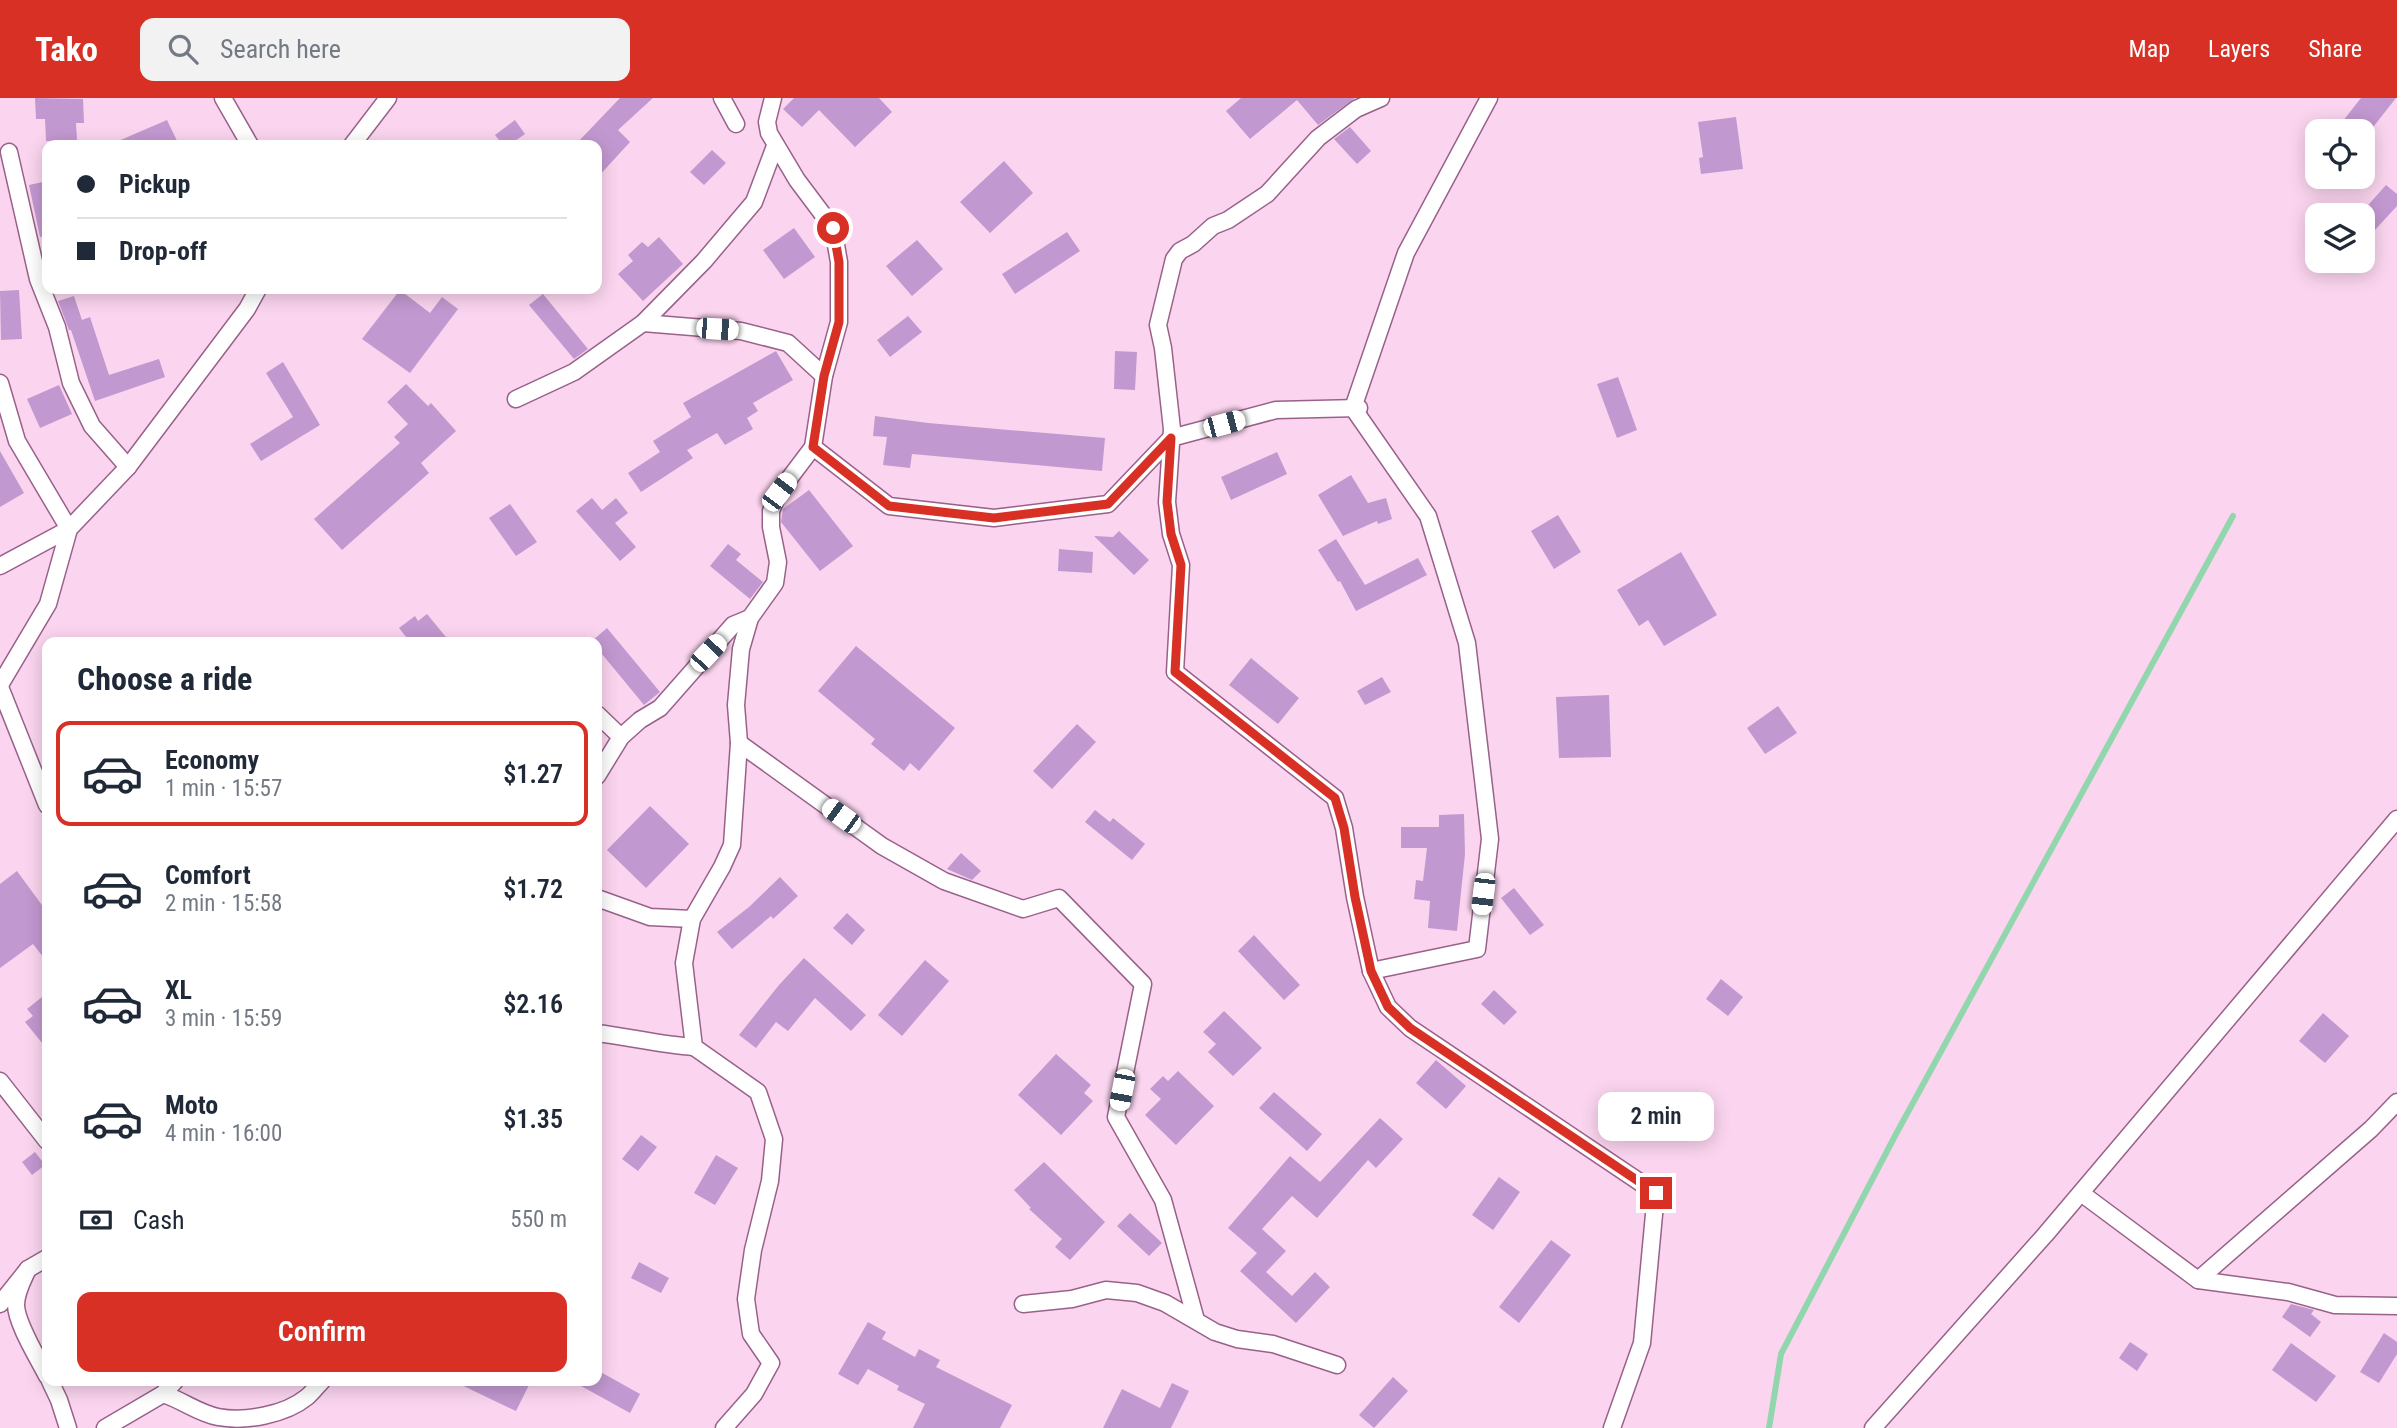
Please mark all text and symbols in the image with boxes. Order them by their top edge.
search box [140,18,630,81]
text: Tako [35,30,98,69]
icon: search [164,30,202,68]
text: Search here [220,34,341,64]
text: Map [2129,35,2170,63]
text: Layers [2208,35,2270,63]
text: Share [2308,35,2362,63]
map controls [2305,119,2375,273]
button: locate [2305,119,2375,189]
text: Pickup [119,169,190,199]
button: layers [2305,203,2375,273]
route start [817,212,849,244]
text: Drop-off [119,236,207,266]
car [696,317,739,341]
car [1201,408,1248,440]
car [758,469,801,515]
car [686,630,731,676]
text: Choose a ride [77,660,252,698]
icon: car [81,742,144,805]
text: Economy [165,745,259,775]
text: $1.27 [503,759,563,789]
text: 1 min · 15:57 [165,775,282,802]
car [818,795,865,837]
icon: car [81,857,144,920]
text: Comfort [165,860,251,890]
car [1471,872,1496,916]
text: $1.72 [503,874,563,904]
text: 2 min · 15:58 [165,890,282,917]
icon: car [81,972,144,1035]
text: XL [165,975,192,1005]
text: $2.16 [503,989,563,1019]
text: 3 min · 15:59 [165,1005,282,1032]
car [1108,1067,1137,1113]
icon: car [81,1087,144,1150]
text: Moto [165,1090,218,1120]
callout: 2 min [1598,1091,1714,1140]
text: 2 min [1631,1103,1681,1130]
text: $1.35 [503,1104,563,1134]
text: 4 min · 16:00 [165,1120,282,1147]
route end [1640,1177,1672,1209]
icon: cash [77,1201,115,1239]
text: Cash [133,1205,185,1235]
text: 550 m [510,1206,567,1233]
button: Confirm [77,1292,567,1372]

